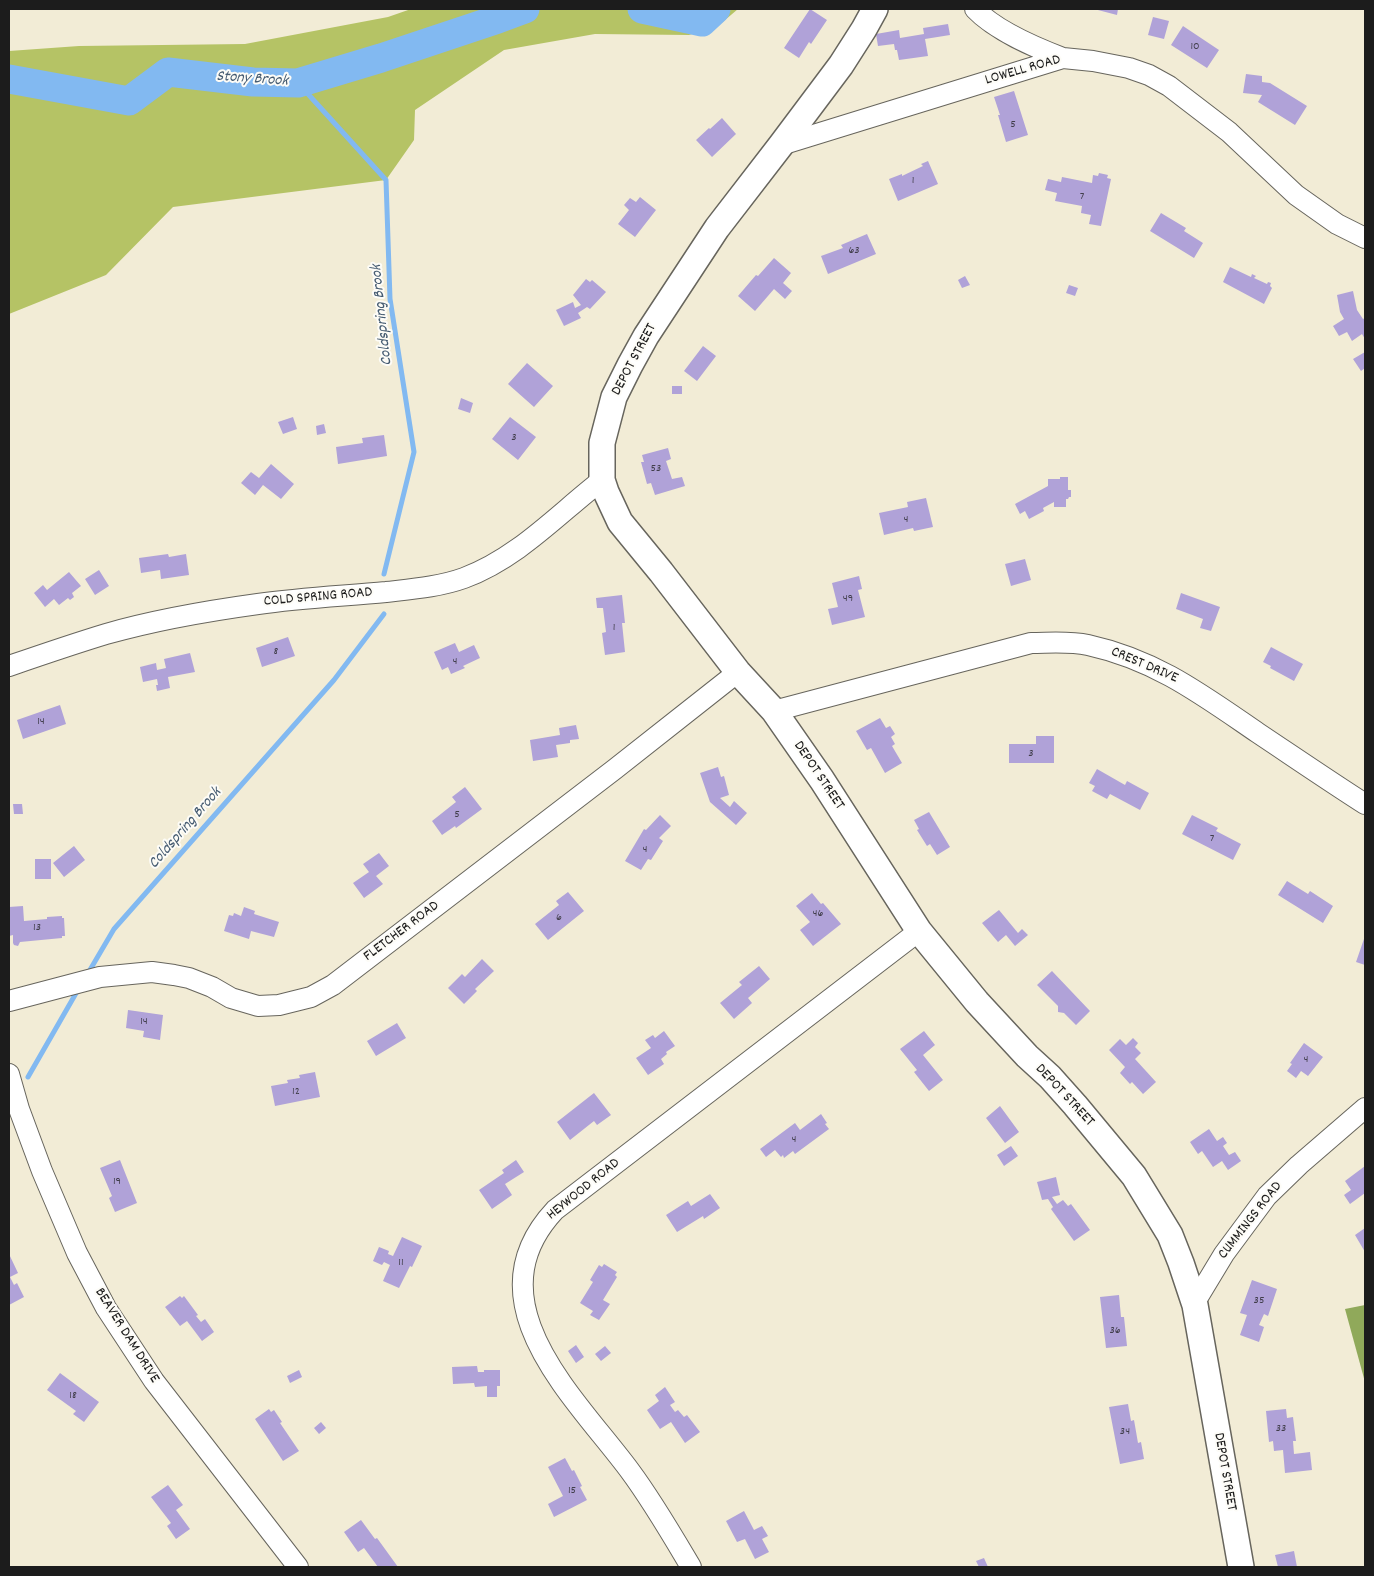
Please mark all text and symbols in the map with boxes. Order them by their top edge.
house number: 10 [1190,40,1200,54]
street label: LOWELL ROAD [983,52,1063,90]
water label: Stony Brook [215,68,289,92]
house number: 5 [1010,118,1016,132]
house number: 1 [912,174,914,188]
house number: 7 [1080,190,1084,204]
house number: 63 [848,244,860,258]
water label: Coldspring Brook [368,263,398,367]
street label: DEPOT STREET [609,321,661,399]
house number: 3 [511,431,517,445]
house number: 53 [651,462,661,476]
house number: 4 [904,513,908,527]
street label: COLD SPRING ROAD [263,584,373,612]
house number: 49 [843,592,853,606]
house number: 1 [613,621,615,635]
street label: CREST DRIVE [1108,644,1180,688]
house number: 8 [274,645,278,659]
house number: 4 [453,655,457,669]
house number: 14 [37,715,45,729]
street label: DEPOT STREET [788,738,848,814]
house number: 3 [1028,747,1034,761]
water label: Coldspring Brook [145,784,227,874]
house number: 5 [454,808,460,822]
house number: 7 [1210,832,1214,846]
house number: 4 [643,843,647,857]
street label: FLETCHER ROAD [361,898,443,966]
house number: 46 [813,907,823,921]
house number: 6 [556,911,562,925]
house number: 13 [33,921,41,935]
house number: 14 [140,1015,148,1029]
house number: 4 [1304,1053,1308,1067]
street label: DEPOT STREET [1030,1061,1098,1131]
house number: 12 [292,1085,300,1099]
house number: 4 [792,1133,796,1147]
street label: HEYWOOD ROAD [544,1155,624,1225]
house number: 19 [113,1175,121,1189]
street label: CUMMINGS ROAD [1215,1179,1287,1263]
house number: 11 [398,1256,404,1270]
street label: BEAVER DAM DRIVE [90,1285,162,1387]
house number: 35 [1254,1294,1264,1308]
house number: 36 [1109,1324,1121,1338]
house number: 18 [69,1389,77,1403]
house number: 33 [1276,1422,1286,1436]
house number: 34 [1120,1425,1130,1439]
street label: DEPOT STREET [1208,1432,1240,1512]
house number: 15 [568,1484,576,1498]

